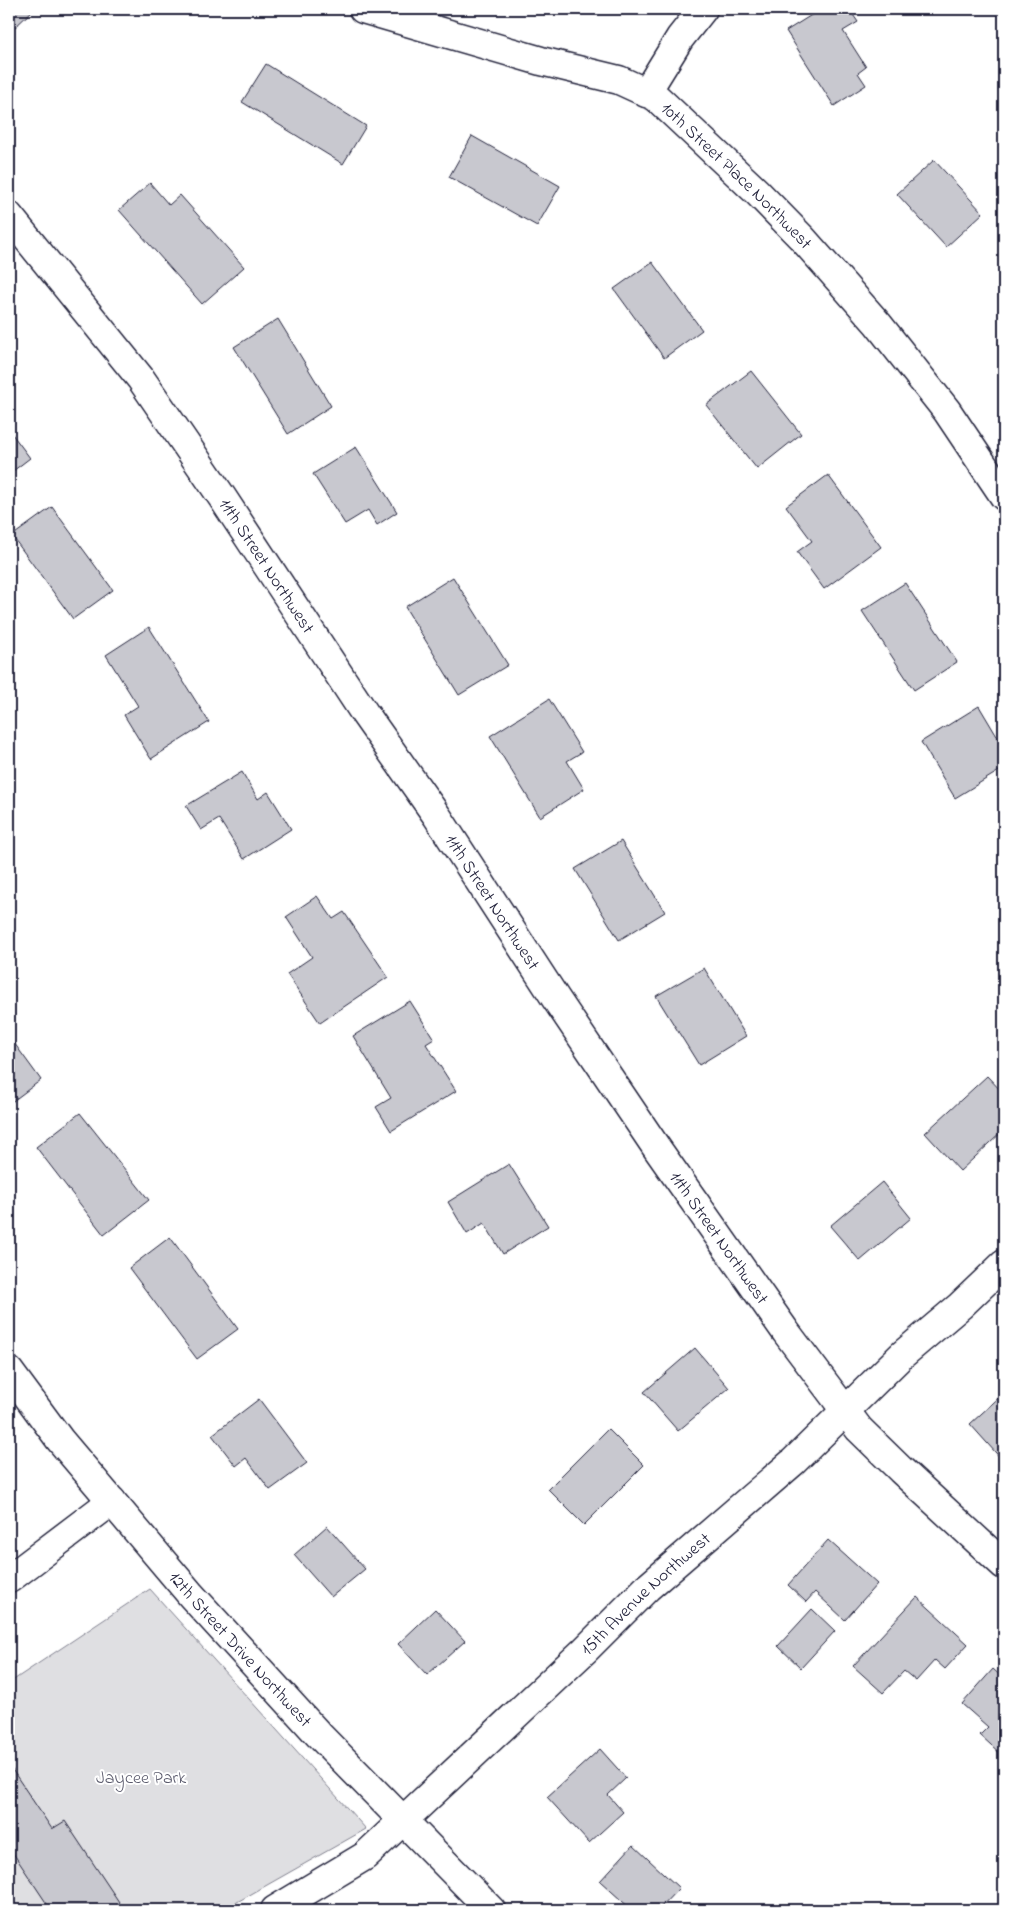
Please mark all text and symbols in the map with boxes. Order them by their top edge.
street label: 10th Street Place Northwest [654,97,817,256]
street label: 11th Street Northwest [211,494,320,640]
street label: 11th Street Northwest [437,830,545,976]
street label: 11th Street Northwest [662,1167,774,1310]
street label: 15th Avenue Northwest [575,1527,717,1662]
street label: 12th Street Drive Northwest [161,1566,317,1734]
park label: Jaycee Park [96,1766,186,1792]

